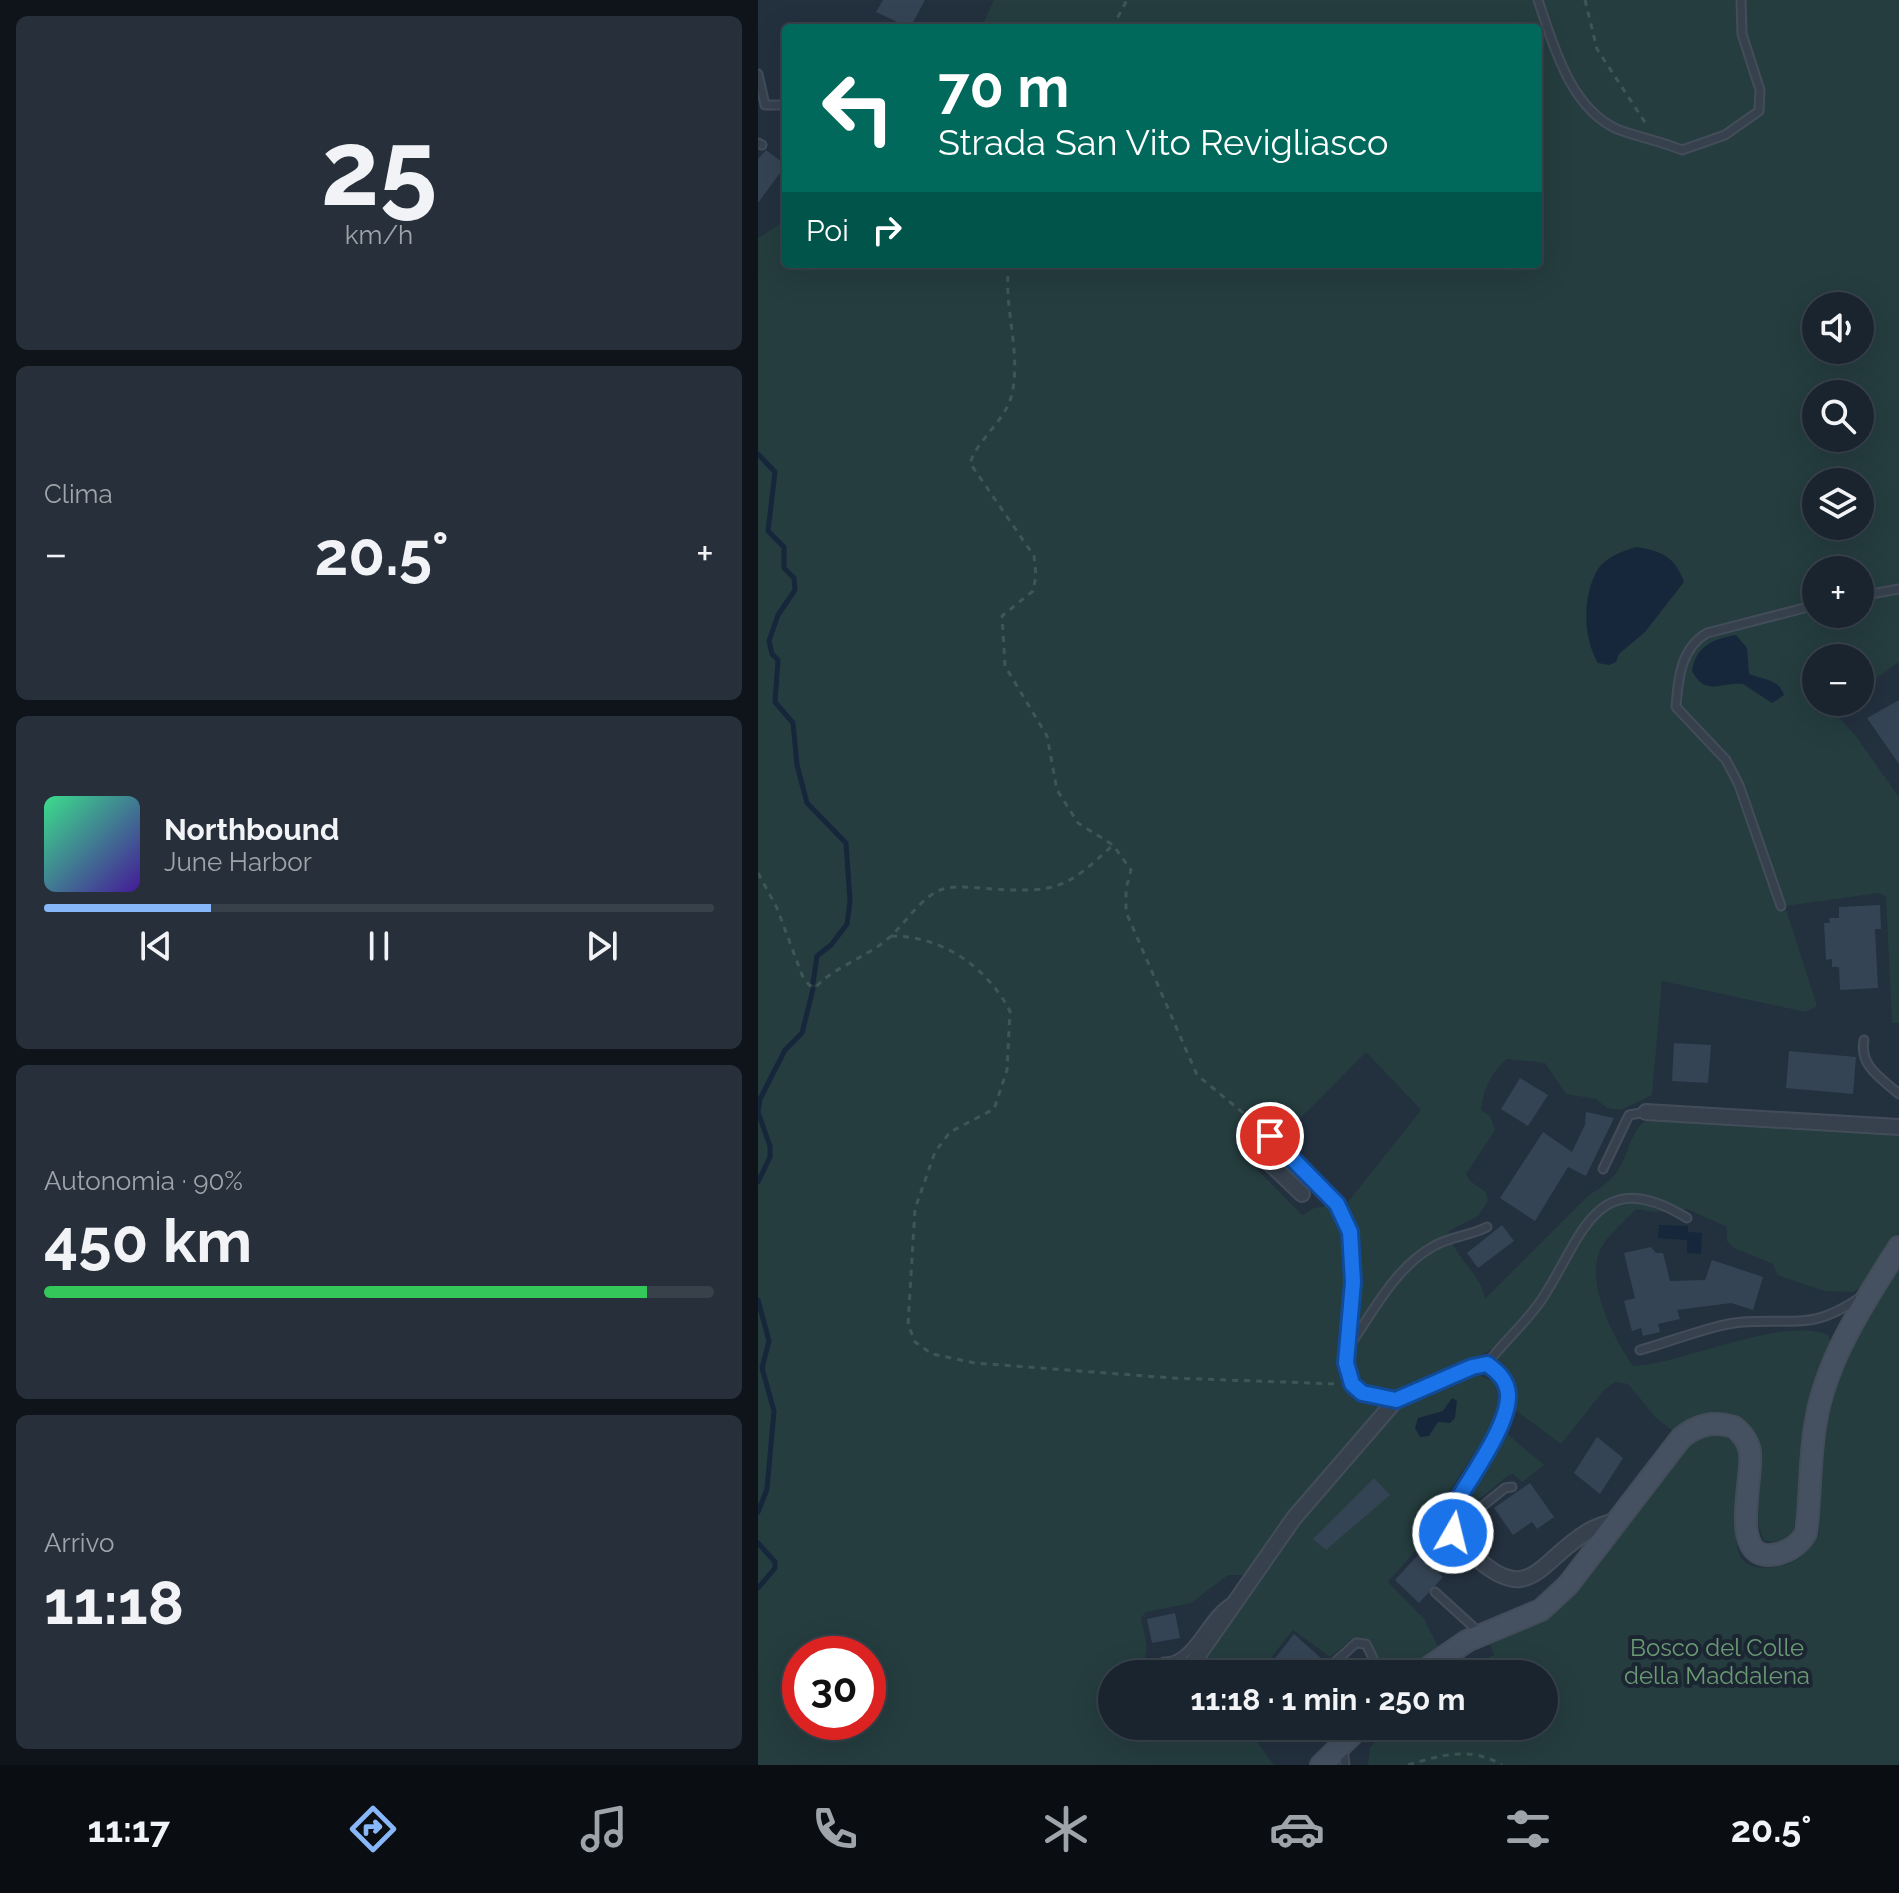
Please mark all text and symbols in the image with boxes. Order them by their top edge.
text: 70 m [938,54,1069,120]
icon: left [806,56,910,160]
text: 25 [321,107,437,229]
text: Strada San Vito Revigliasco [938,121,1389,163]
icon: right [865,208,909,252]
text: Poi [806,213,849,248]
text: km/h [345,220,413,250]
map controls [1802,292,1874,716]
button: sound [1802,292,1874,364]
button: search [1802,380,1874,452]
button: layers [1802,468,1874,540]
text: Clima [44,479,113,509]
text: 20.5° [314,519,449,589]
text: − [44,528,68,579]
text: + [696,528,714,579]
button: + [1802,556,1874,628]
button: − [1802,644,1874,716]
text: Northbound [164,812,339,847]
text: June Harbor [164,847,312,877]
icon: previous [134,924,178,968]
icon: pause [357,924,401,968]
icon: next [580,924,624,968]
pin [1236,1102,1304,1170]
icon: arrive [1248,1114,1292,1158]
text: Autonomia · 90% [44,1166,243,1196]
text: 450 km [44,1206,252,1276]
position arrow [1411,1491,1495,1575]
text: Arrivo [44,1528,114,1558]
text: 11:18 [44,1568,184,1638]
park label: Bosco del Colle della Maddalena [1624,1633,1810,1690]
speed limit sign: 30 [782,1636,886,1740]
text: 11:18 · 1 min · 250 m [1190,1682,1466,1717]
icon: directions [345,1801,401,1857]
icon: music [576,1801,632,1857]
icon: phone [807,1801,863,1857]
icon: climate [1038,1801,1094,1857]
icon: car [1269,1801,1325,1857]
icon: filters [1500,1801,1556,1857]
text: 11:17 [87,1808,170,1850]
text: 20.5° [1731,1808,1811,1850]

